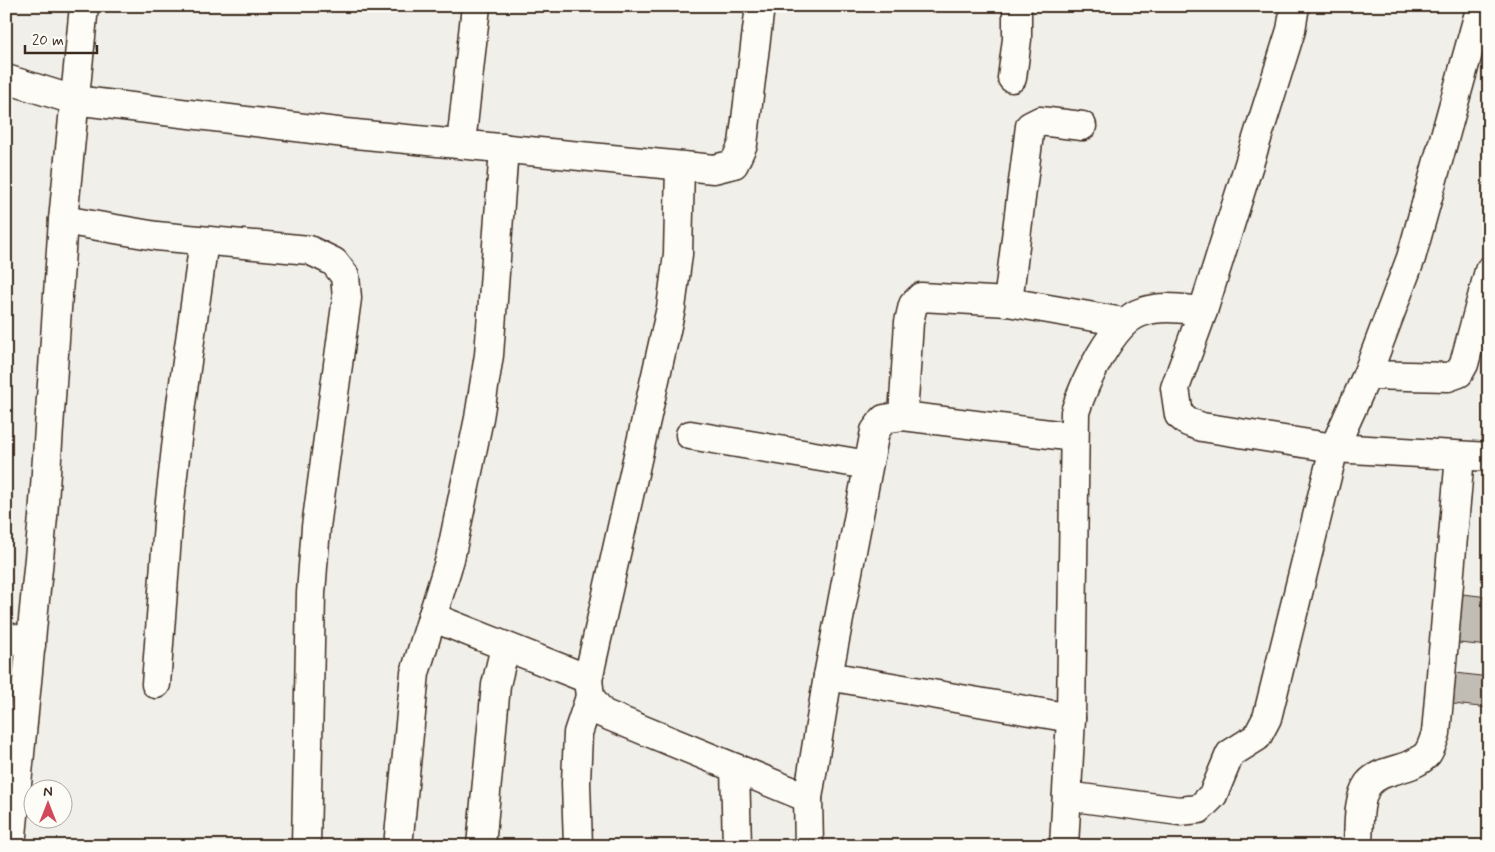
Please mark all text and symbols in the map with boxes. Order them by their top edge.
scale bar [25,22,98,54]
text: 20 m [32,31,64,51]
north arrow [22,780,72,830]
text: N [43,783,53,801]

